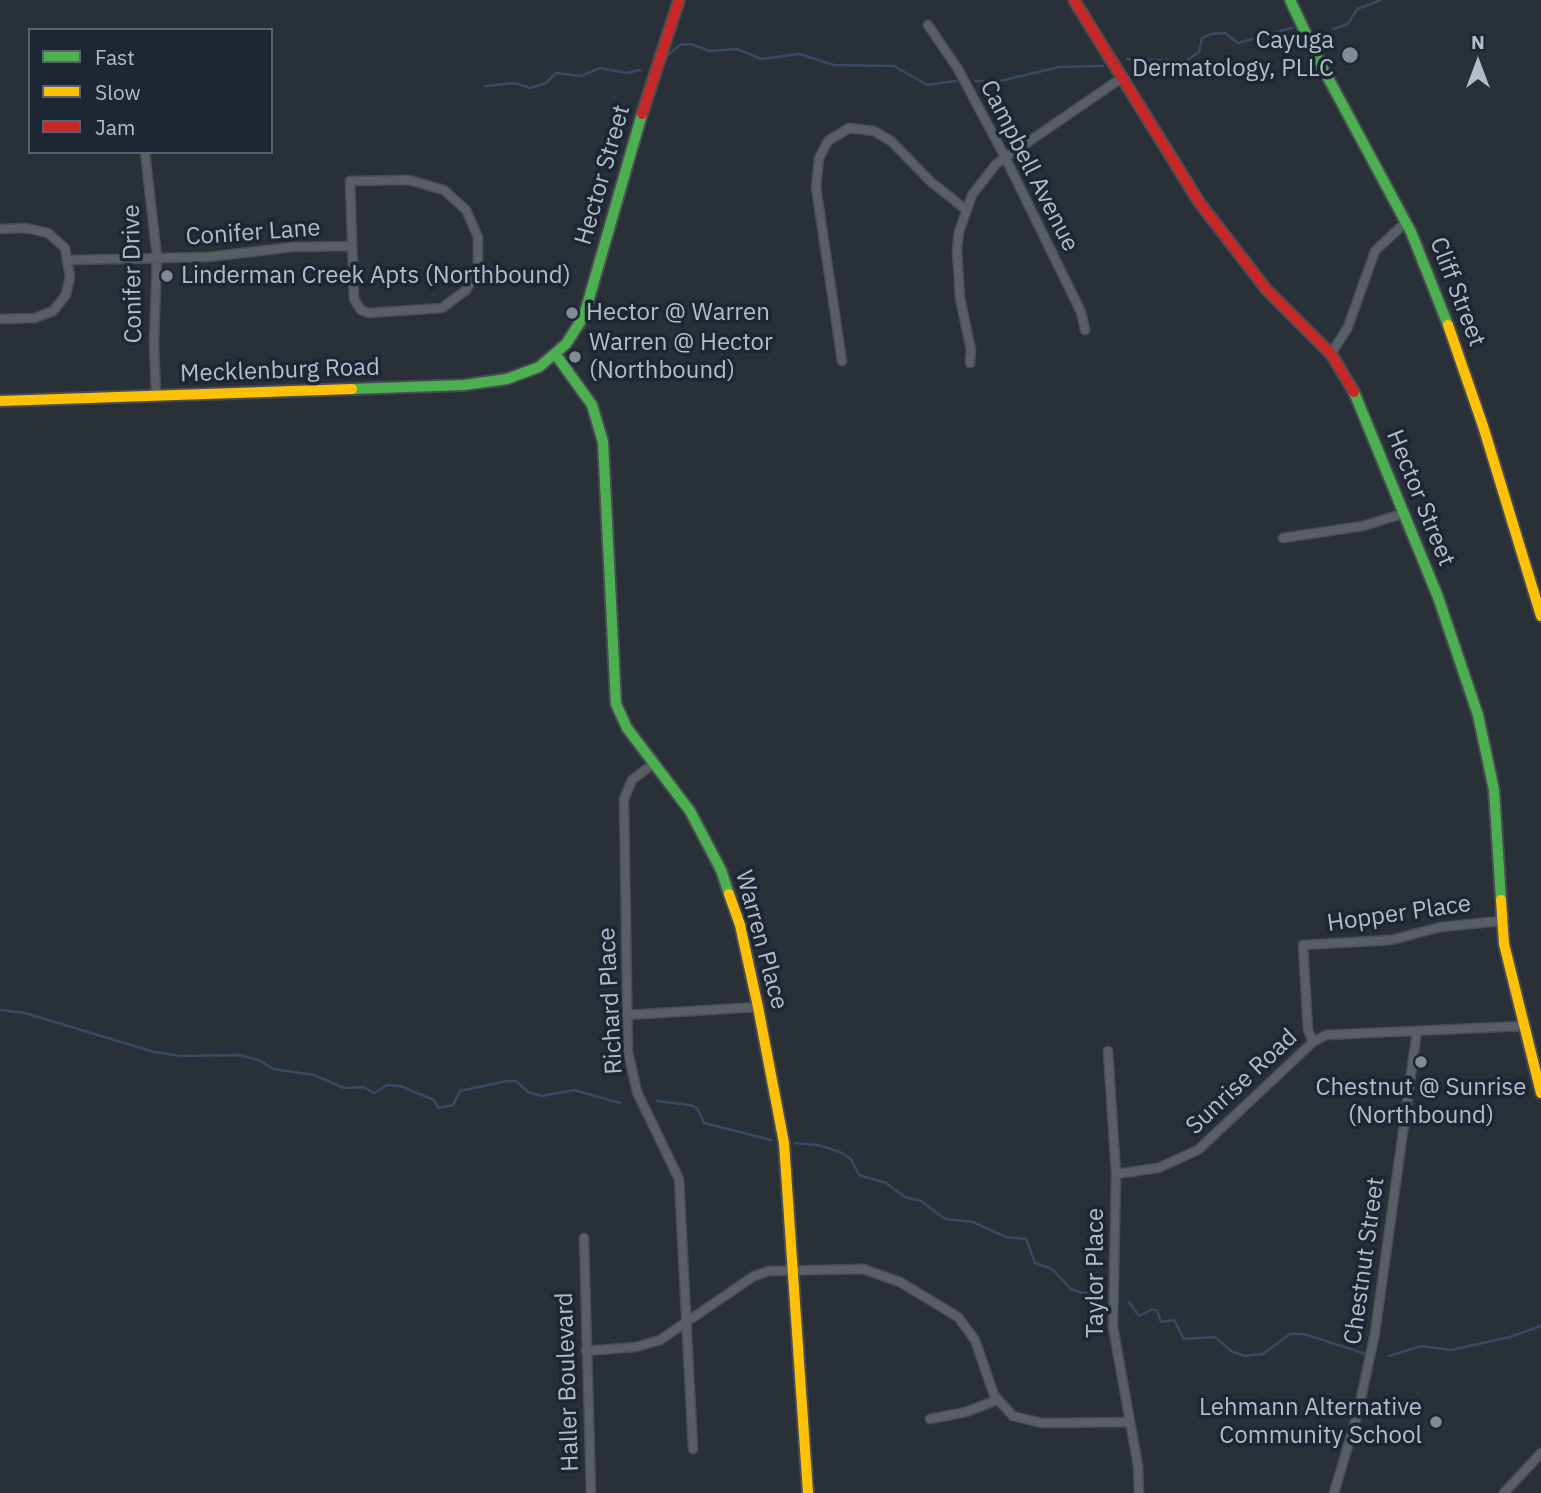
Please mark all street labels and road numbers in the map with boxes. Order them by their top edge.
street label: Campbell Avenue [973,76,1085,256]
street label: Hector Street [569,102,637,248]
street label: Conifer Drive [117,204,149,344]
street label: Conifer Lane [185,214,321,252]
street label: Cliff Street [1423,233,1491,351]
street label: Mecklenburg Road [180,353,380,389]
street label: Hector Street [1380,426,1460,570]
street label: Warren Place [729,867,793,1013]
street label: Hopper Place [1325,890,1473,938]
street label: Richard Place [593,927,629,1075]
street label: Sunrise Road [1180,1023,1304,1141]
street label: Chestnut Street [1339,1175,1391,1347]
street label: Taylor Place [1082,1208,1110,1338]
street label: Haller Boulevard [550,1292,586,1472]

